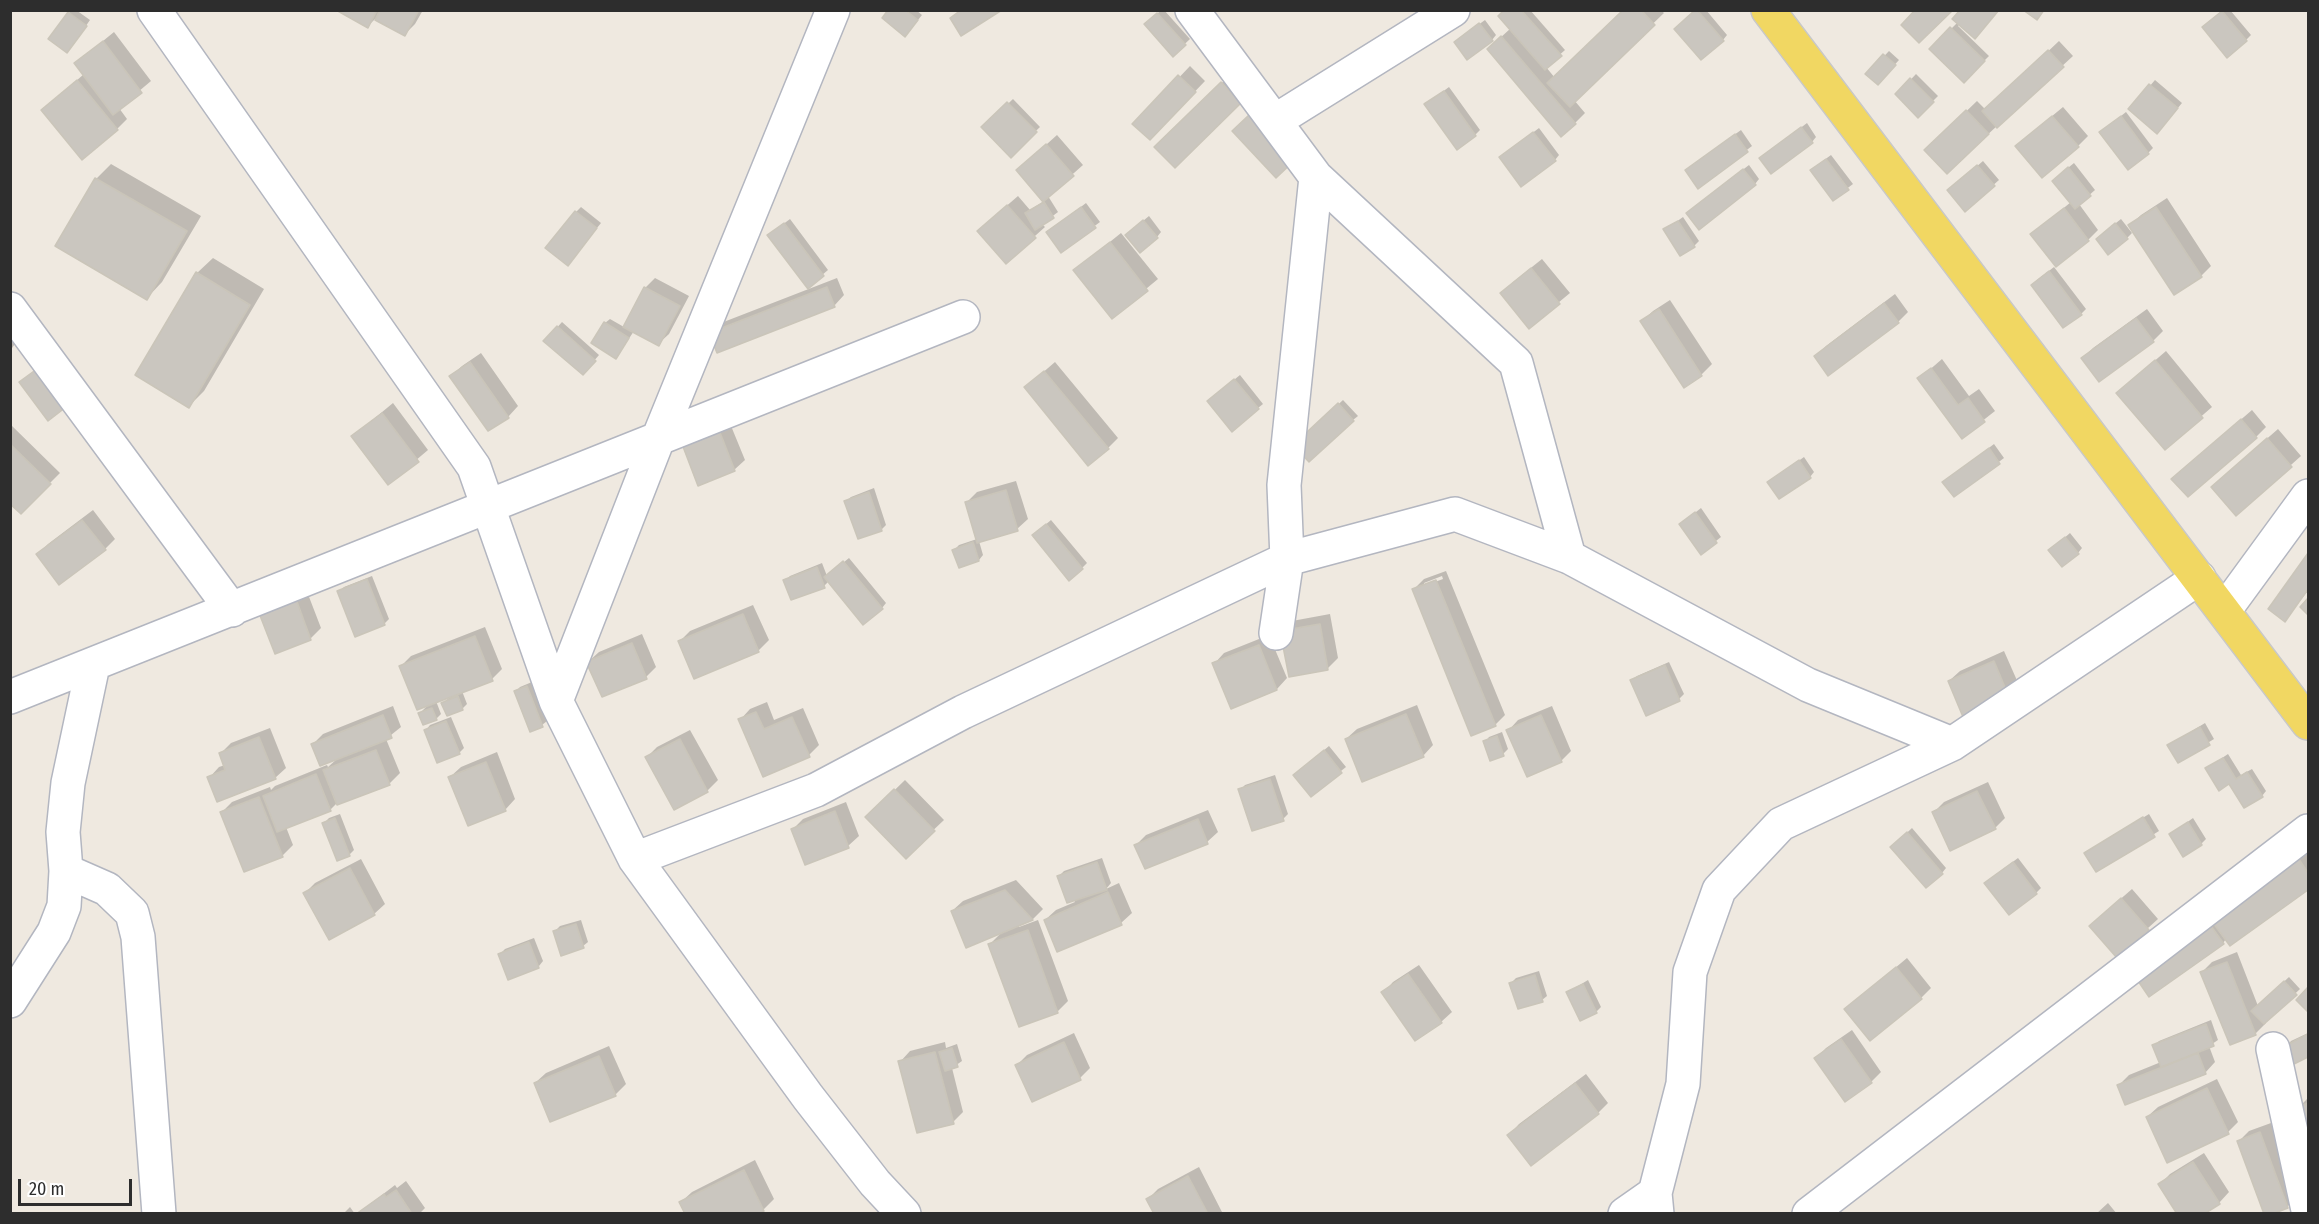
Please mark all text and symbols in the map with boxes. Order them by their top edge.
scale bar [21,1167,135,1205]
text: 20 m [29,1178,64,1200]

